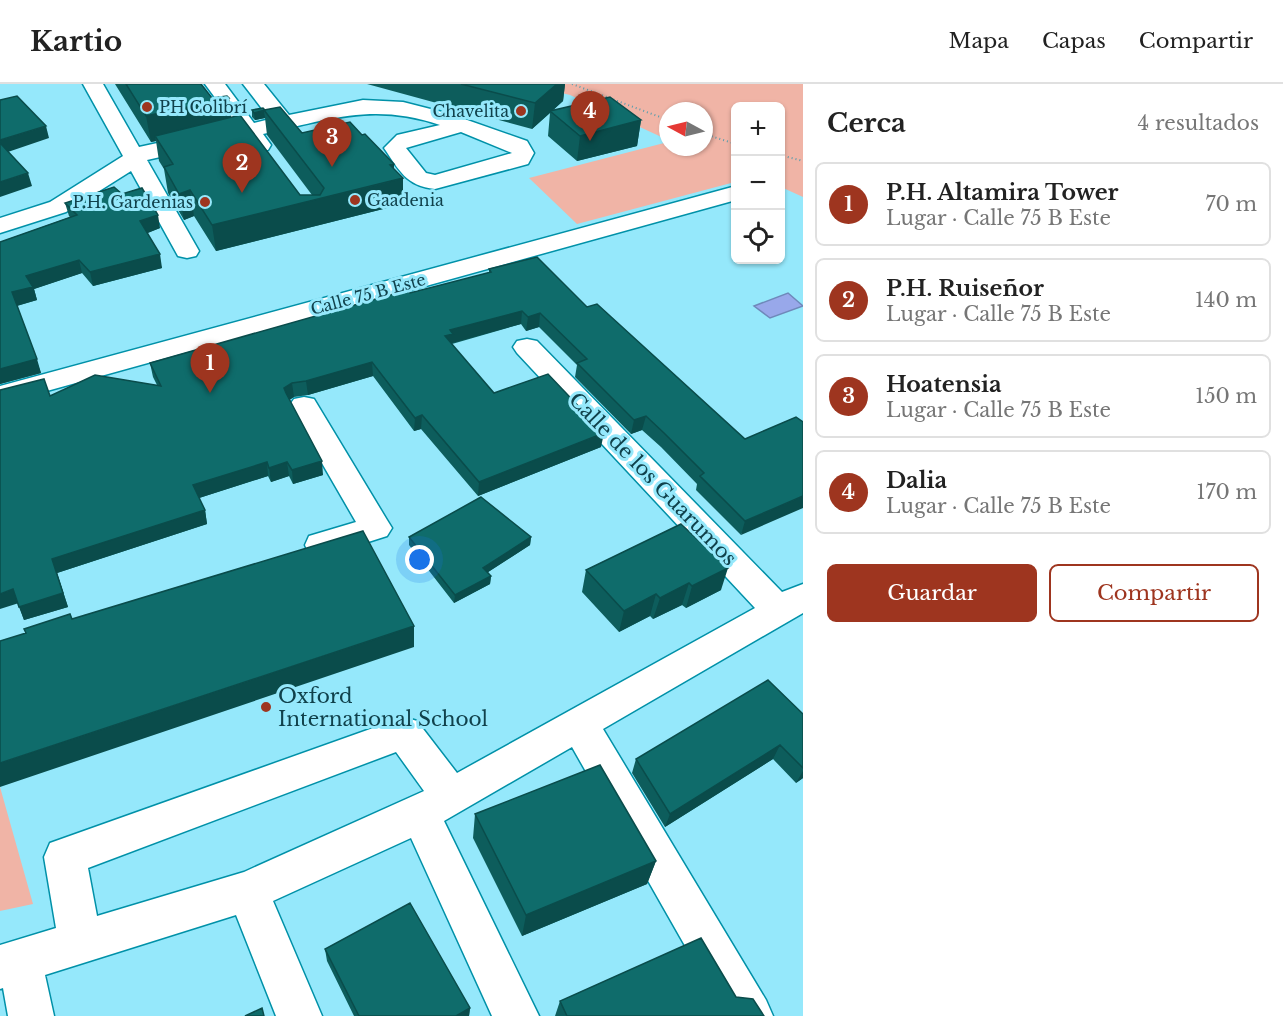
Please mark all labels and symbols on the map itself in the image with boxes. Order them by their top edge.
pin: 4 [570,92,610,141]
place label: PH Colibrí [159,97,247,117]
marker: PH Colibrí [140,100,154,114]
place label: Chavelita [432,101,509,121]
north arrow [659,102,713,156]
marker: Chavelita [514,104,528,118]
pin: 3 [312,118,352,167]
pin: 2 [222,144,262,193]
place label: Gaadenia [367,190,444,210]
place label: P.H. Gardenias [73,192,193,212]
marker: Gaadenia [348,193,362,207]
marker: P.H. Gardenias [198,195,212,209]
street label: Calle 75 B Este [308,269,428,319]
pin: 1 [190,344,230,393]
street label: Calle de los Guarumos [564,388,742,570]
your location [405,545,434,574]
place label: Oxford International School [278,684,488,731]
marker: Oxford International School [259,700,273,714]

